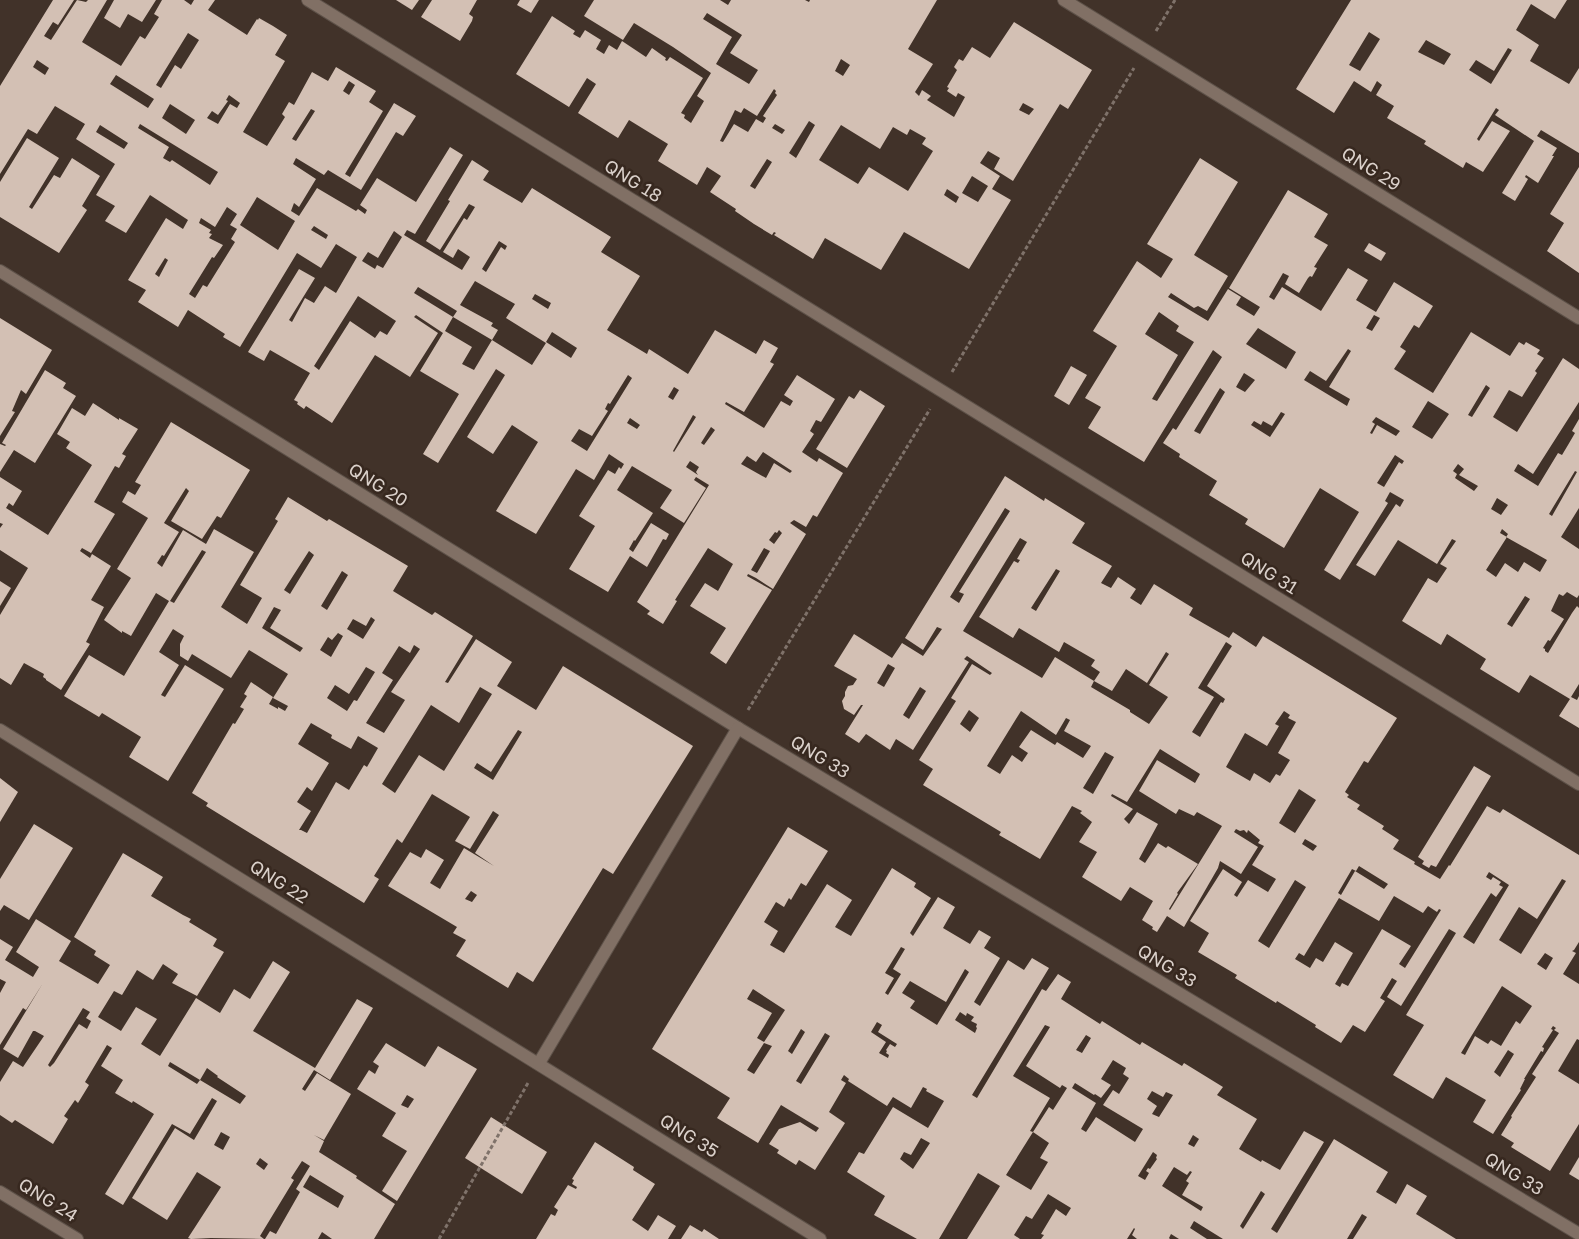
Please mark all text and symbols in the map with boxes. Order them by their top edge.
street label: QNG 29 [1338,141,1405,195]
street label: QNG 18 [601,154,666,206]
street label: QNG 20 [345,457,412,511]
street label: QNG 31 [1237,546,1302,598]
street label: QNG 33 [787,730,854,782]
street label: QNG 22 [246,855,313,908]
street label: QNG 33 [1134,939,1201,991]
street label: QNG 35 [656,1109,723,1162]
street label: QNG 33 [1481,1147,1548,1199]
street label: QNG 24 [15,1172,82,1226]

